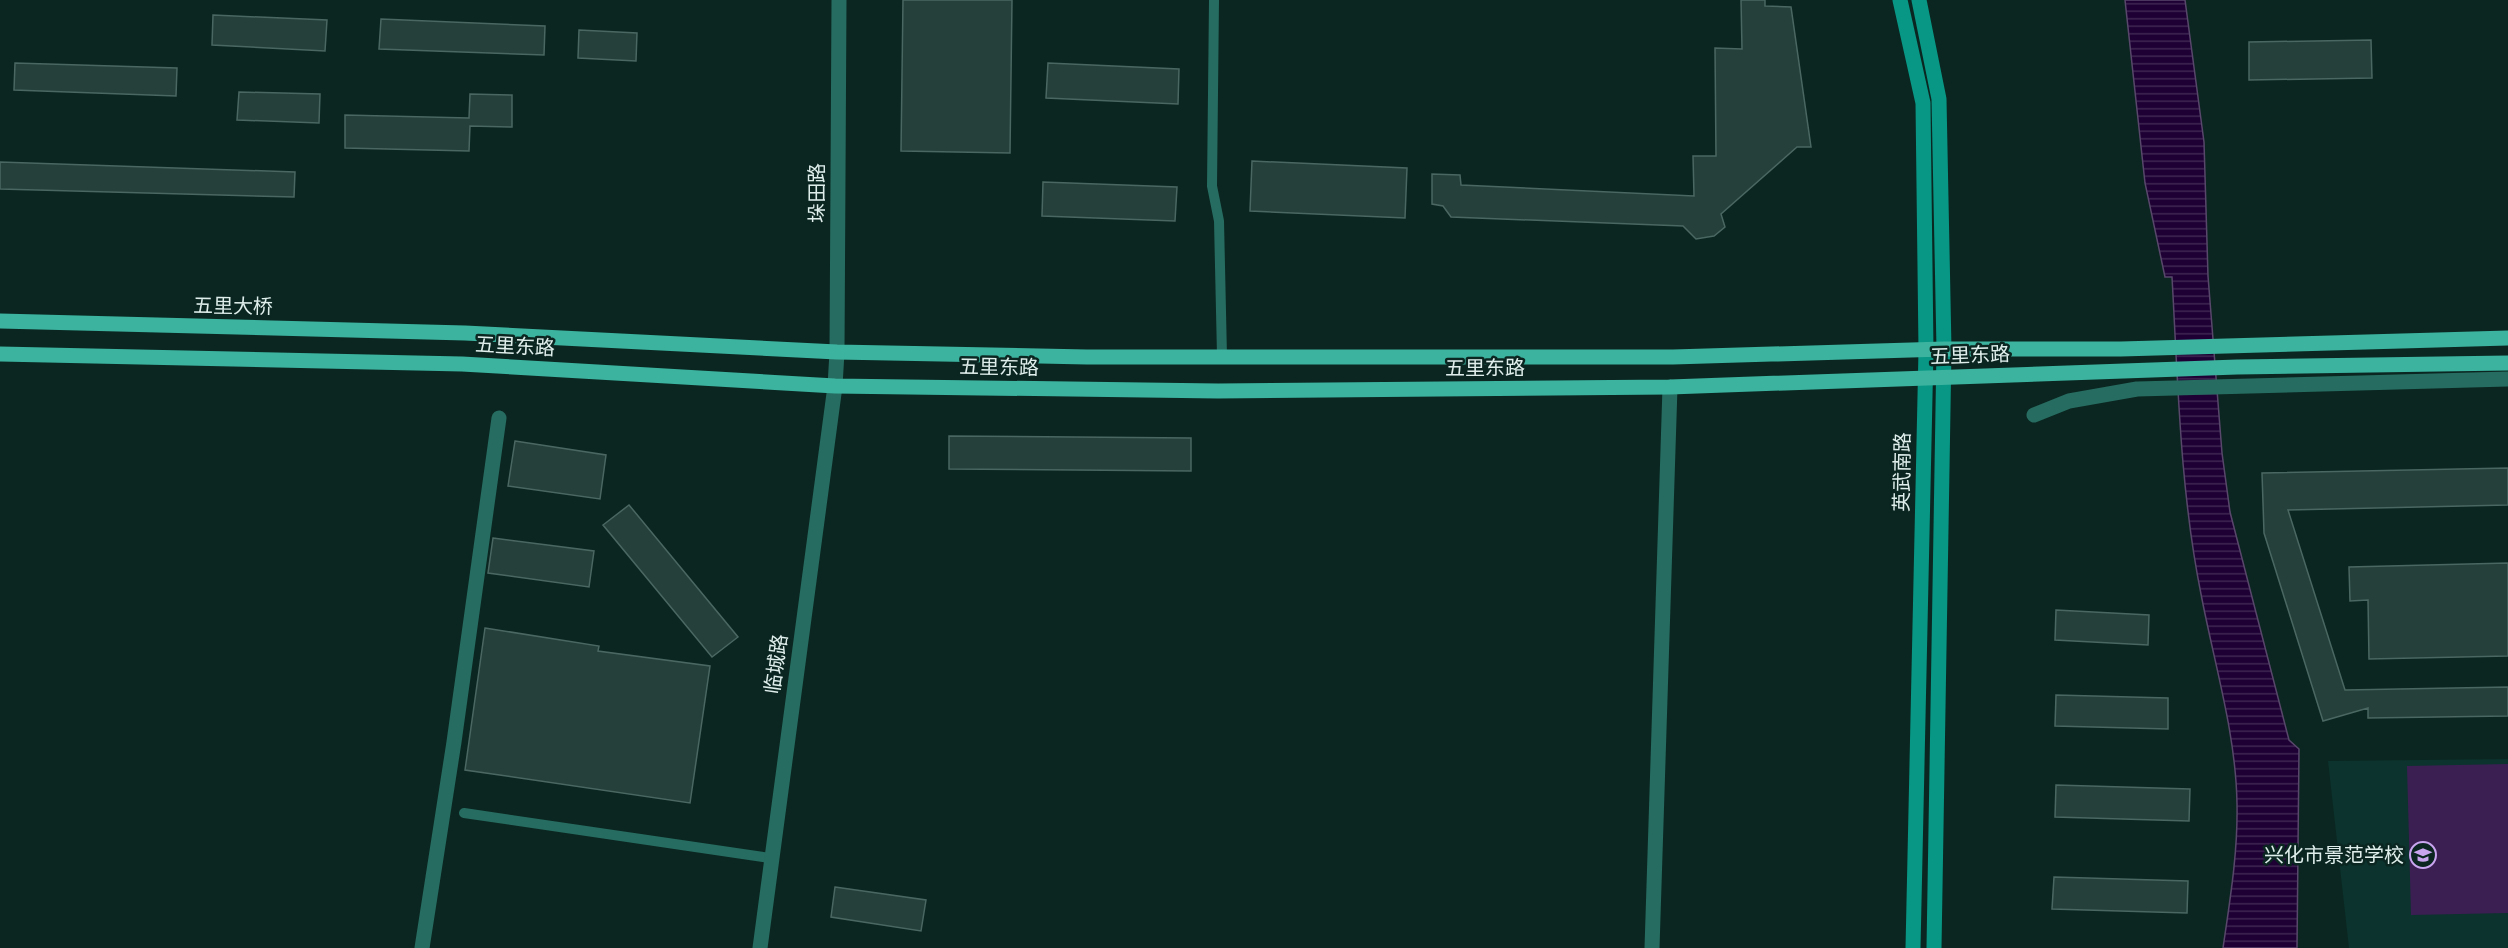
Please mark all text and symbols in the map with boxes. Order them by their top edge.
street label: 垛田路 [805,163,829,223]
street label: 五里大桥 [193,293,273,319]
street label: 五里东路 [474,332,556,360]
street label: 五里东路 [1930,342,2010,368]
street label: 五里东路 [959,354,1039,380]
street label: 五里东路 [1445,356,1525,380]
street label: 英武南路 [1889,432,1915,512]
street label: 临城路 [760,633,792,695]
school or university icon: 兴化市景范学校 [2408,840,2438,870]
place label: 兴化市景范学校 [2264,843,2404,867]

